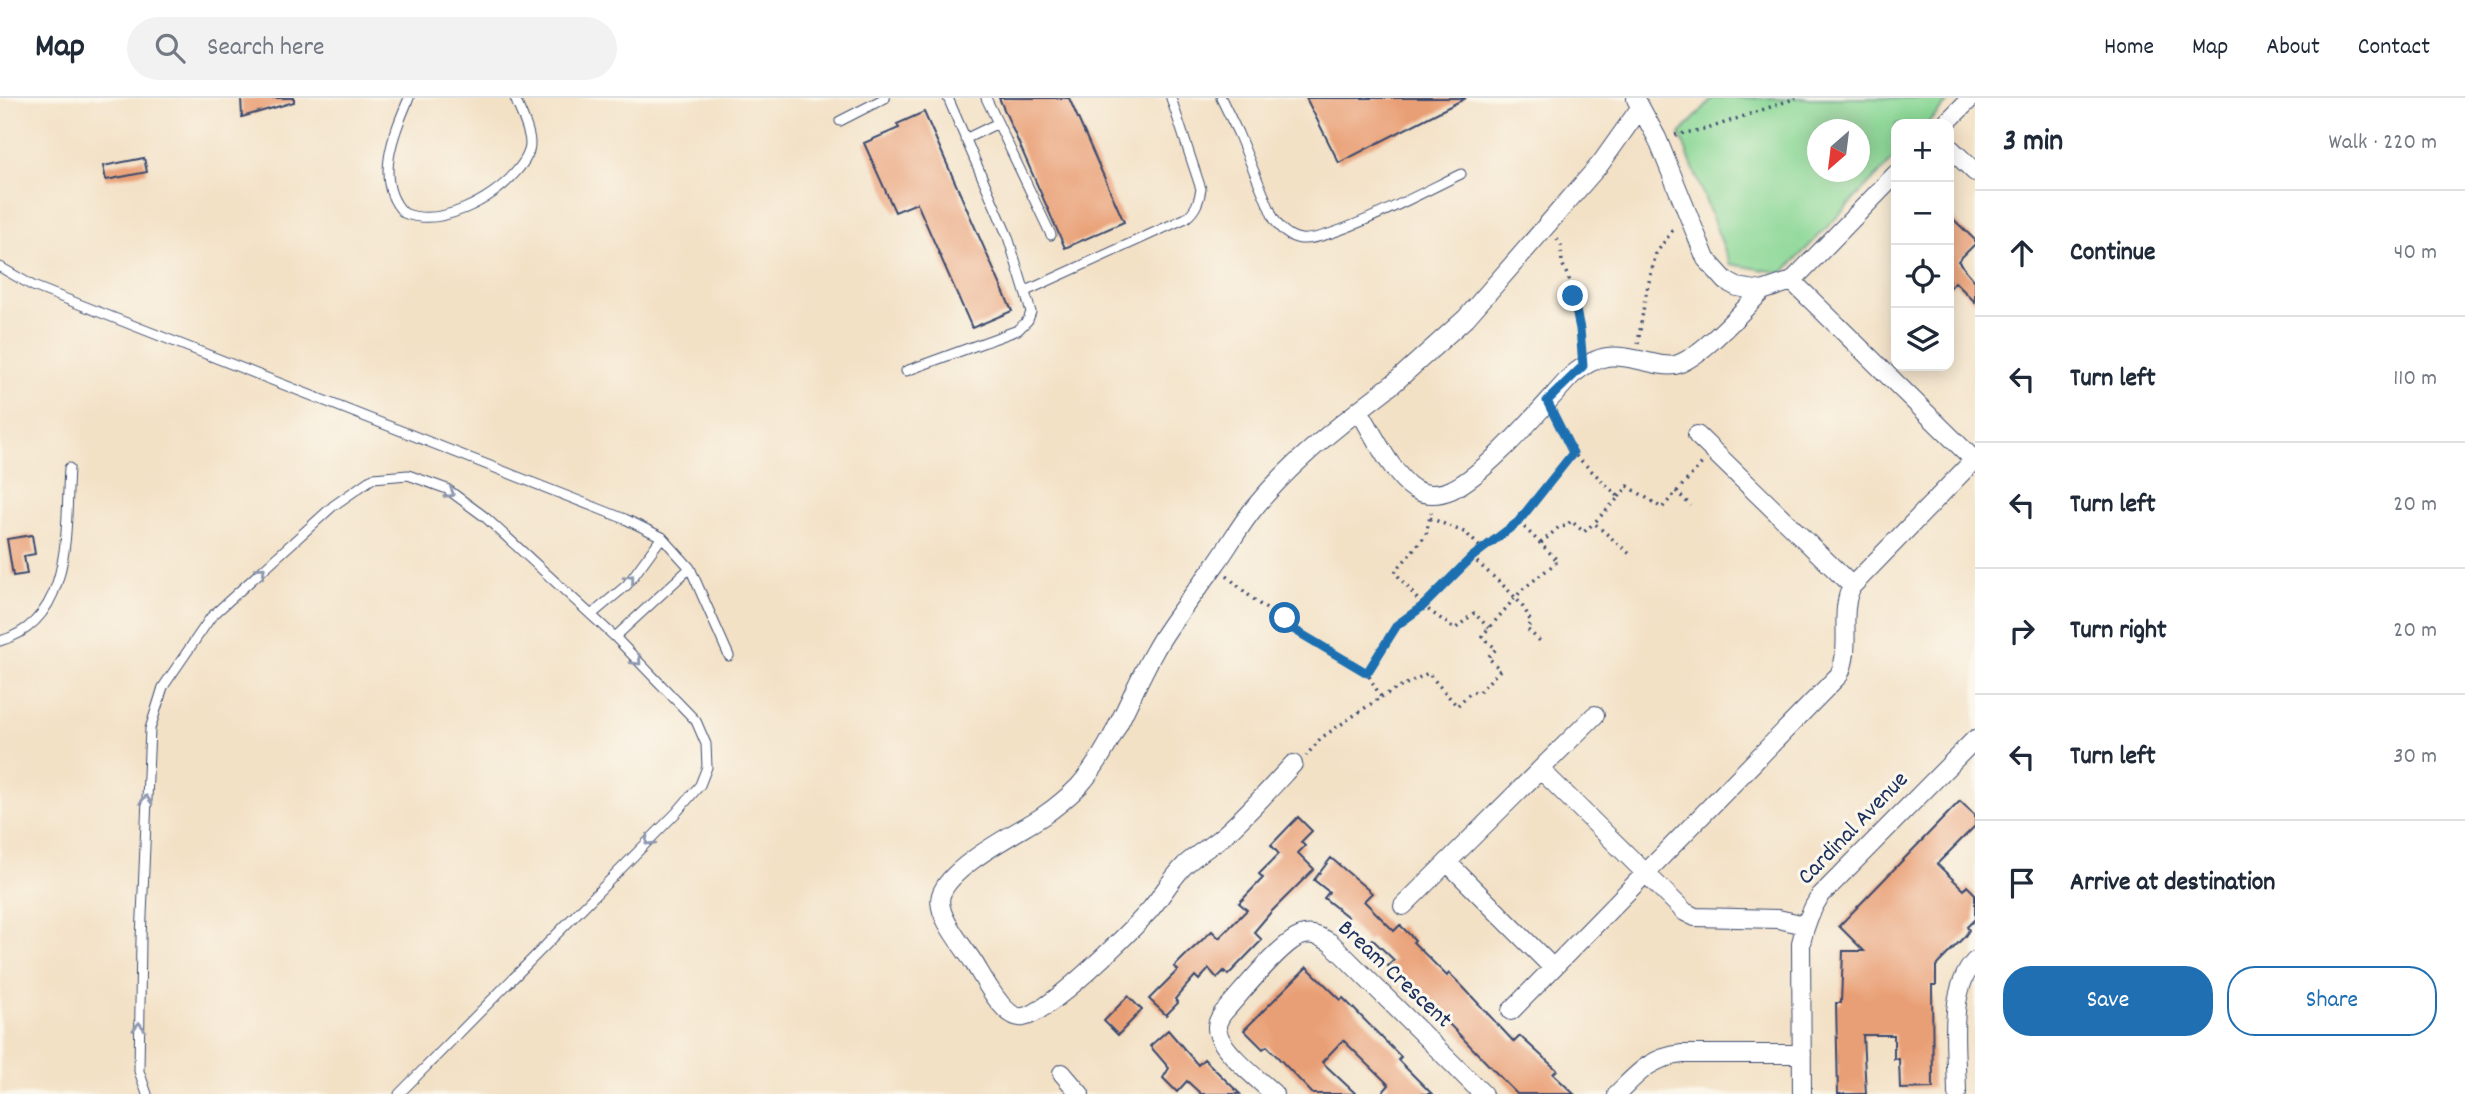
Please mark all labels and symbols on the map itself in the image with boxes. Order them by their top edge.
north arrow [1807,119,1870,182]
route end [1557,280,1588,311]
one-way arrow [443,485,456,498]
one-way arrow [253,567,266,580]
one-way arrow [622,575,634,588]
route start [1269,602,1300,633]
one-way arrow [629,653,641,666]
street label: Cardinal Avenue [1791,764,1917,894]
one-way arrow [139,794,154,805]
one-way arrow [644,833,657,846]
street label: Bream Crescent [1329,913,1459,1037]
one-way arrow [132,1021,147,1032]

